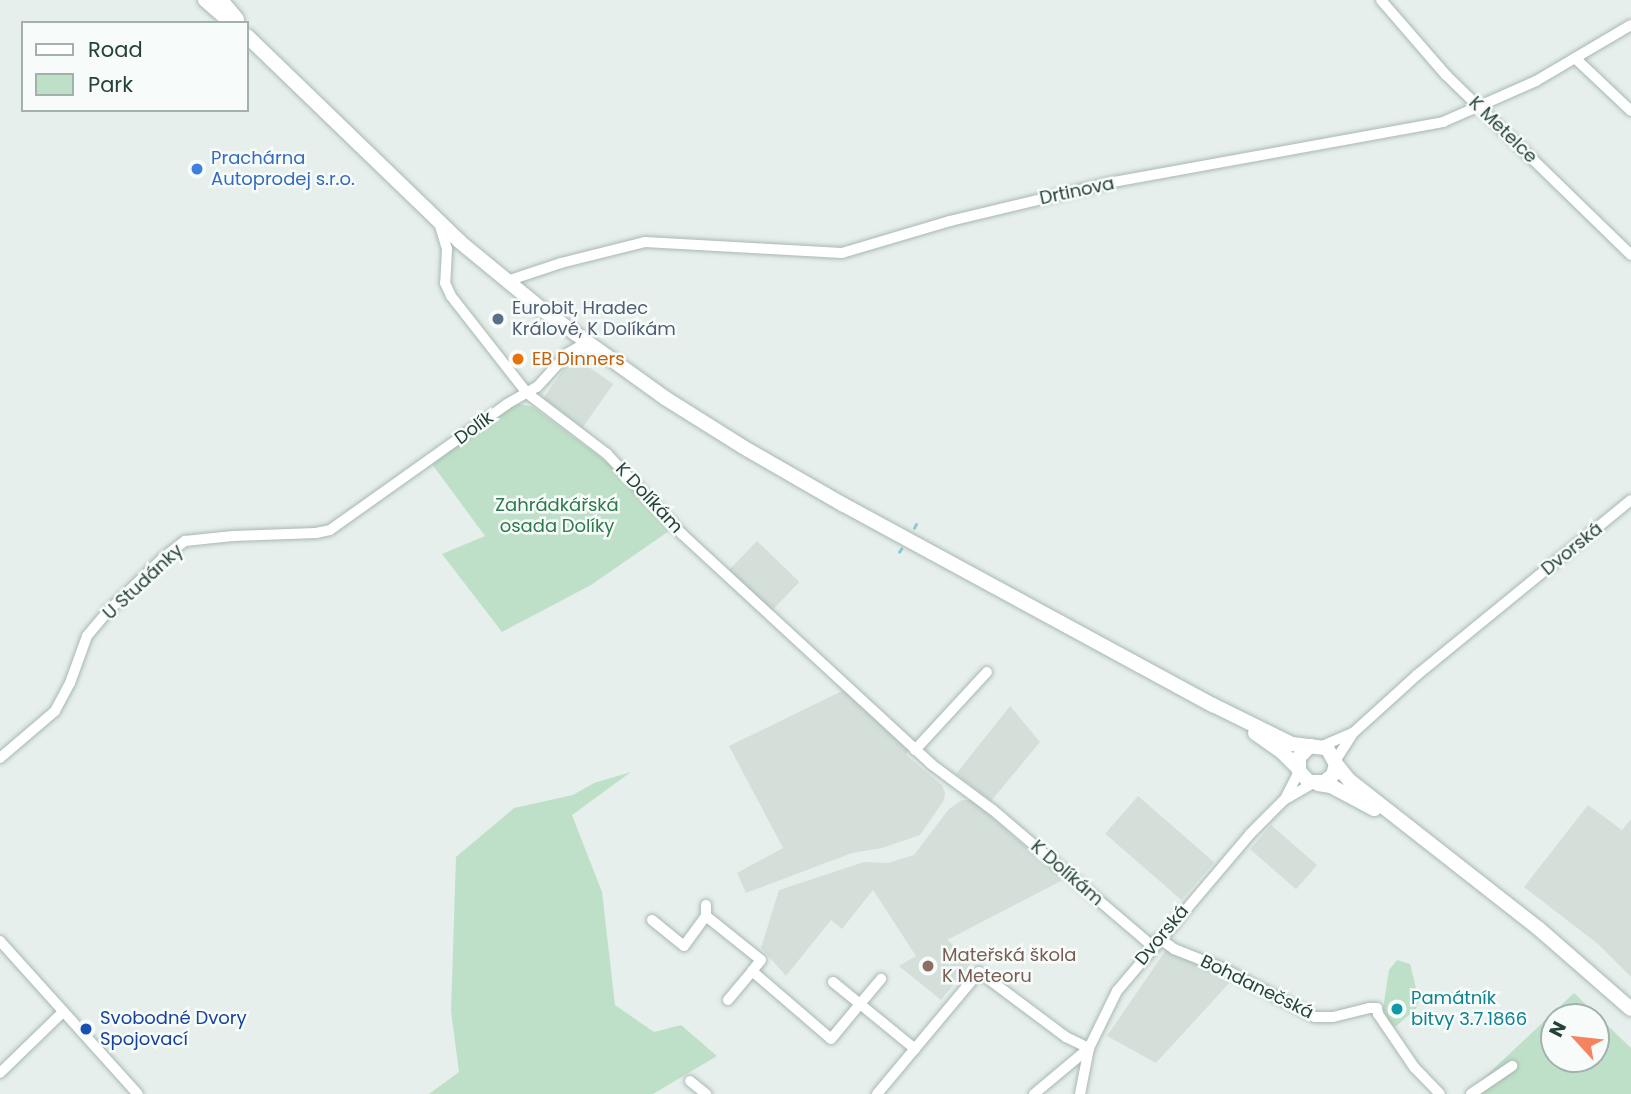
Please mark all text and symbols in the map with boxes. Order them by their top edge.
legend [21,21,248,112]
text: Road [88,35,143,64]
text: Park [88,70,133,99]
street label: K Metelce [1464,92,1542,168]
place label: Prachárna Autoprodej s.r.o. [211,148,355,190]
marker: Prachárna Autoprodej s.r.o. [189,161,205,177]
street label: Drtinova [1038,173,1116,209]
place label: Eurobit, Hradec Králové, K Dolíkám [512,298,676,340]
marker: Eurobit, Hradec Králové, K Dolíkám [490,311,506,327]
place label: EB Dinners [532,348,625,370]
marker: EB Dinners [510,351,526,367]
street label: Dolík [451,407,497,449]
street label: K Dolíkám [611,458,687,538]
park label: Zahrádkářská osada Dolíky [495,495,619,538]
street label: Dvorská [1537,518,1607,580]
street label: U Studánky [99,540,187,624]
street label: K Dolíkám [1026,836,1108,910]
street label: Dvorská [1131,901,1193,969]
place label: Mateřská škola K Meteoru [942,945,1077,988]
street label: Bohdanečská [1197,950,1317,1024]
marker: Mateřská škola K Meteoru [920,958,936,974]
place label: Památník bitvy 3.7.1866 [1411,988,1527,1030]
marker: Památník bitvy 3.7.1866 [1389,1001,1405,1017]
north arrow [1540,1003,1610,1073]
place label: Svobodné Dvory Spojovací [100,1008,247,1050]
text: N [1542,1017,1573,1042]
marker: Svobodné Dvory Spojovací [78,1021,94,1037]

